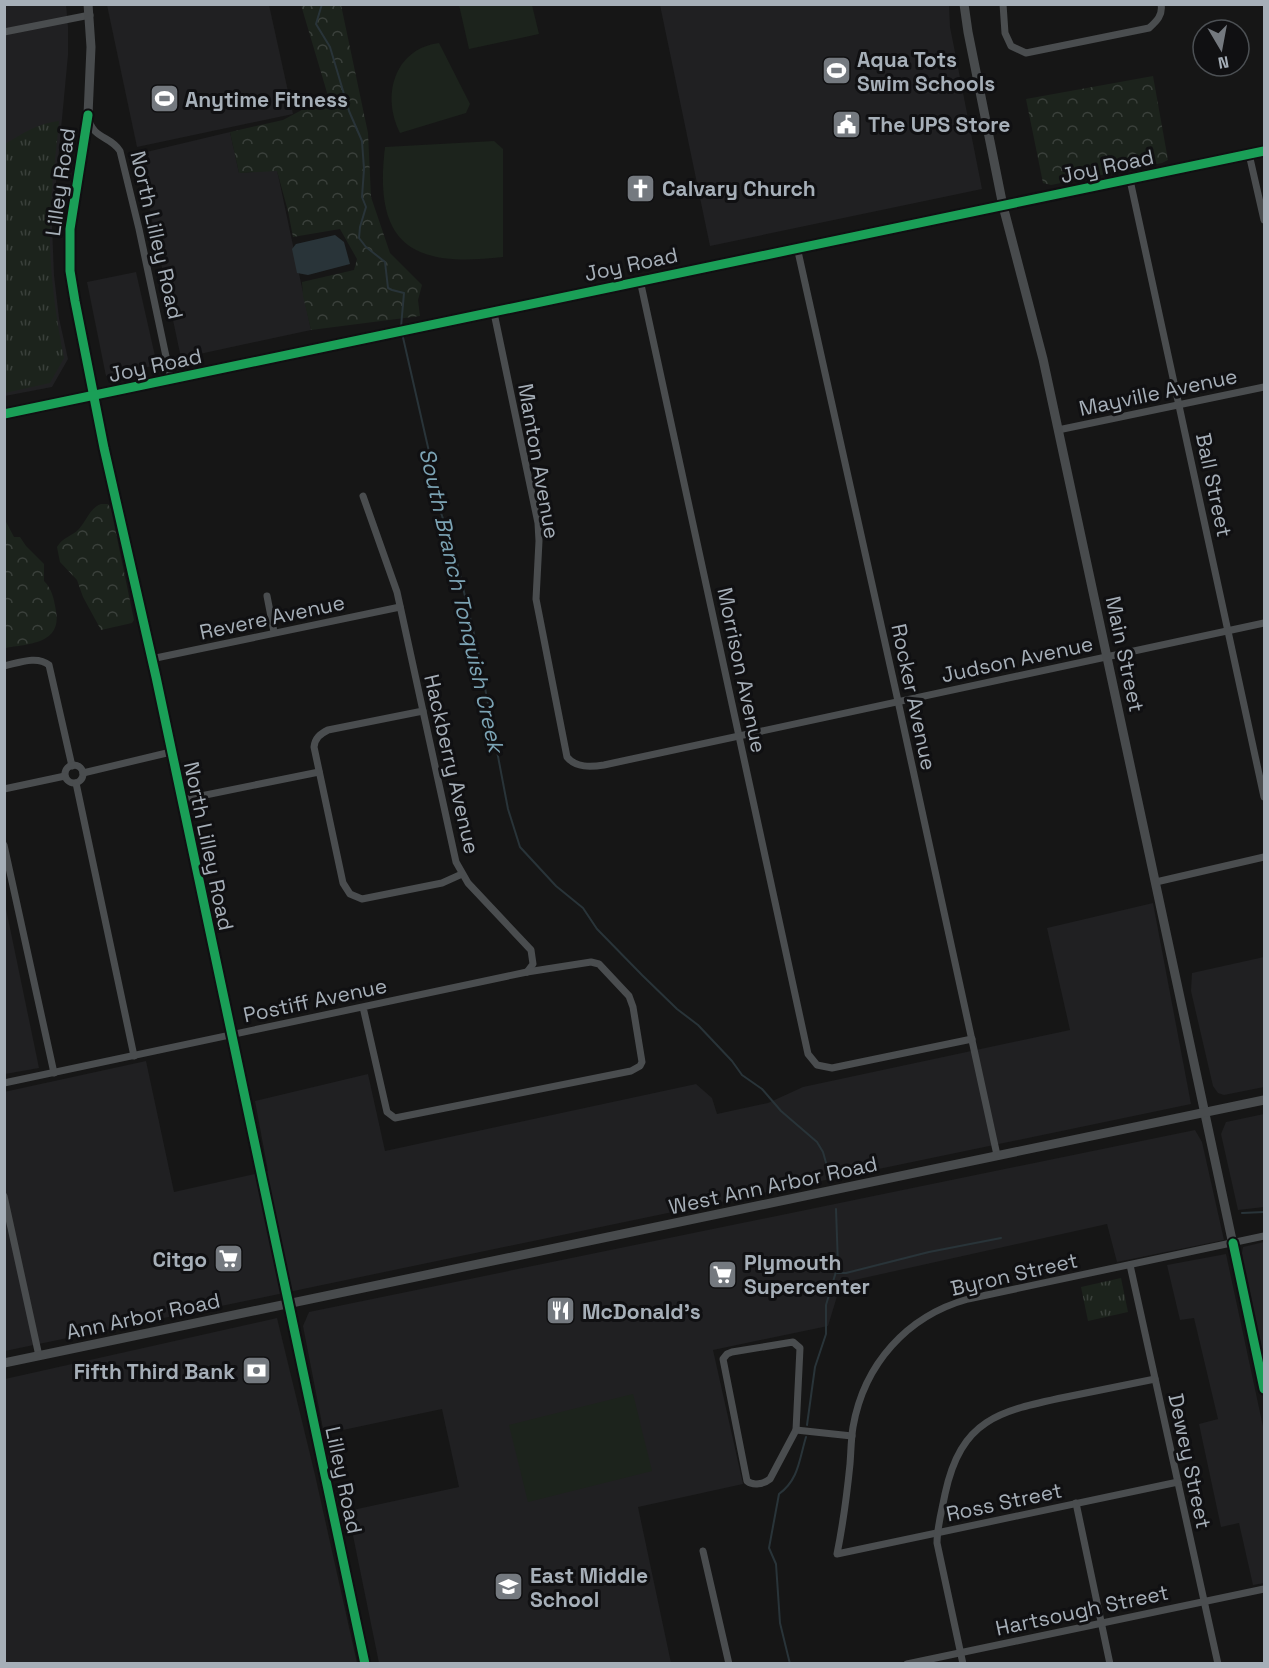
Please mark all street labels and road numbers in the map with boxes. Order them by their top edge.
street label: Lilley Road [39,126,81,238]
street label: Joy Road [1058,143,1156,189]
street label: North Lilley Road [125,148,189,322]
street label: Joy Road [582,241,680,287]
street label: Joy Road [106,342,204,388]
street label: Mayville Avenue [1076,362,1240,422]
street label: Manton Avenue [512,381,566,541]
street label: Ball Street [1190,430,1238,540]
street label: Morrison Avenue [711,585,773,755]
street label: Revere Avenue [197,588,347,646]
street label: Main Street [1100,594,1150,714]
street label: Rocker Avenue [885,621,943,773]
street label: Judson Avenue [939,630,1095,688]
street label: Hackberry Avenue [418,672,486,856]
street label: North Lilley Road [178,759,240,933]
street label: Postiff Avenue [241,972,389,1028]
street label: West Ann Arbor Road [666,1150,880,1220]
street label: Byron Street [948,1246,1080,1302]
street label: Ann Arbor Road [64,1287,222,1345]
street label: Dewey Street [1162,1391,1218,1531]
street label: Lilley Road [319,1424,369,1536]
street label: Ross Street [944,1477,1064,1527]
street label: Hartsough Street [993,1578,1171,1642]

